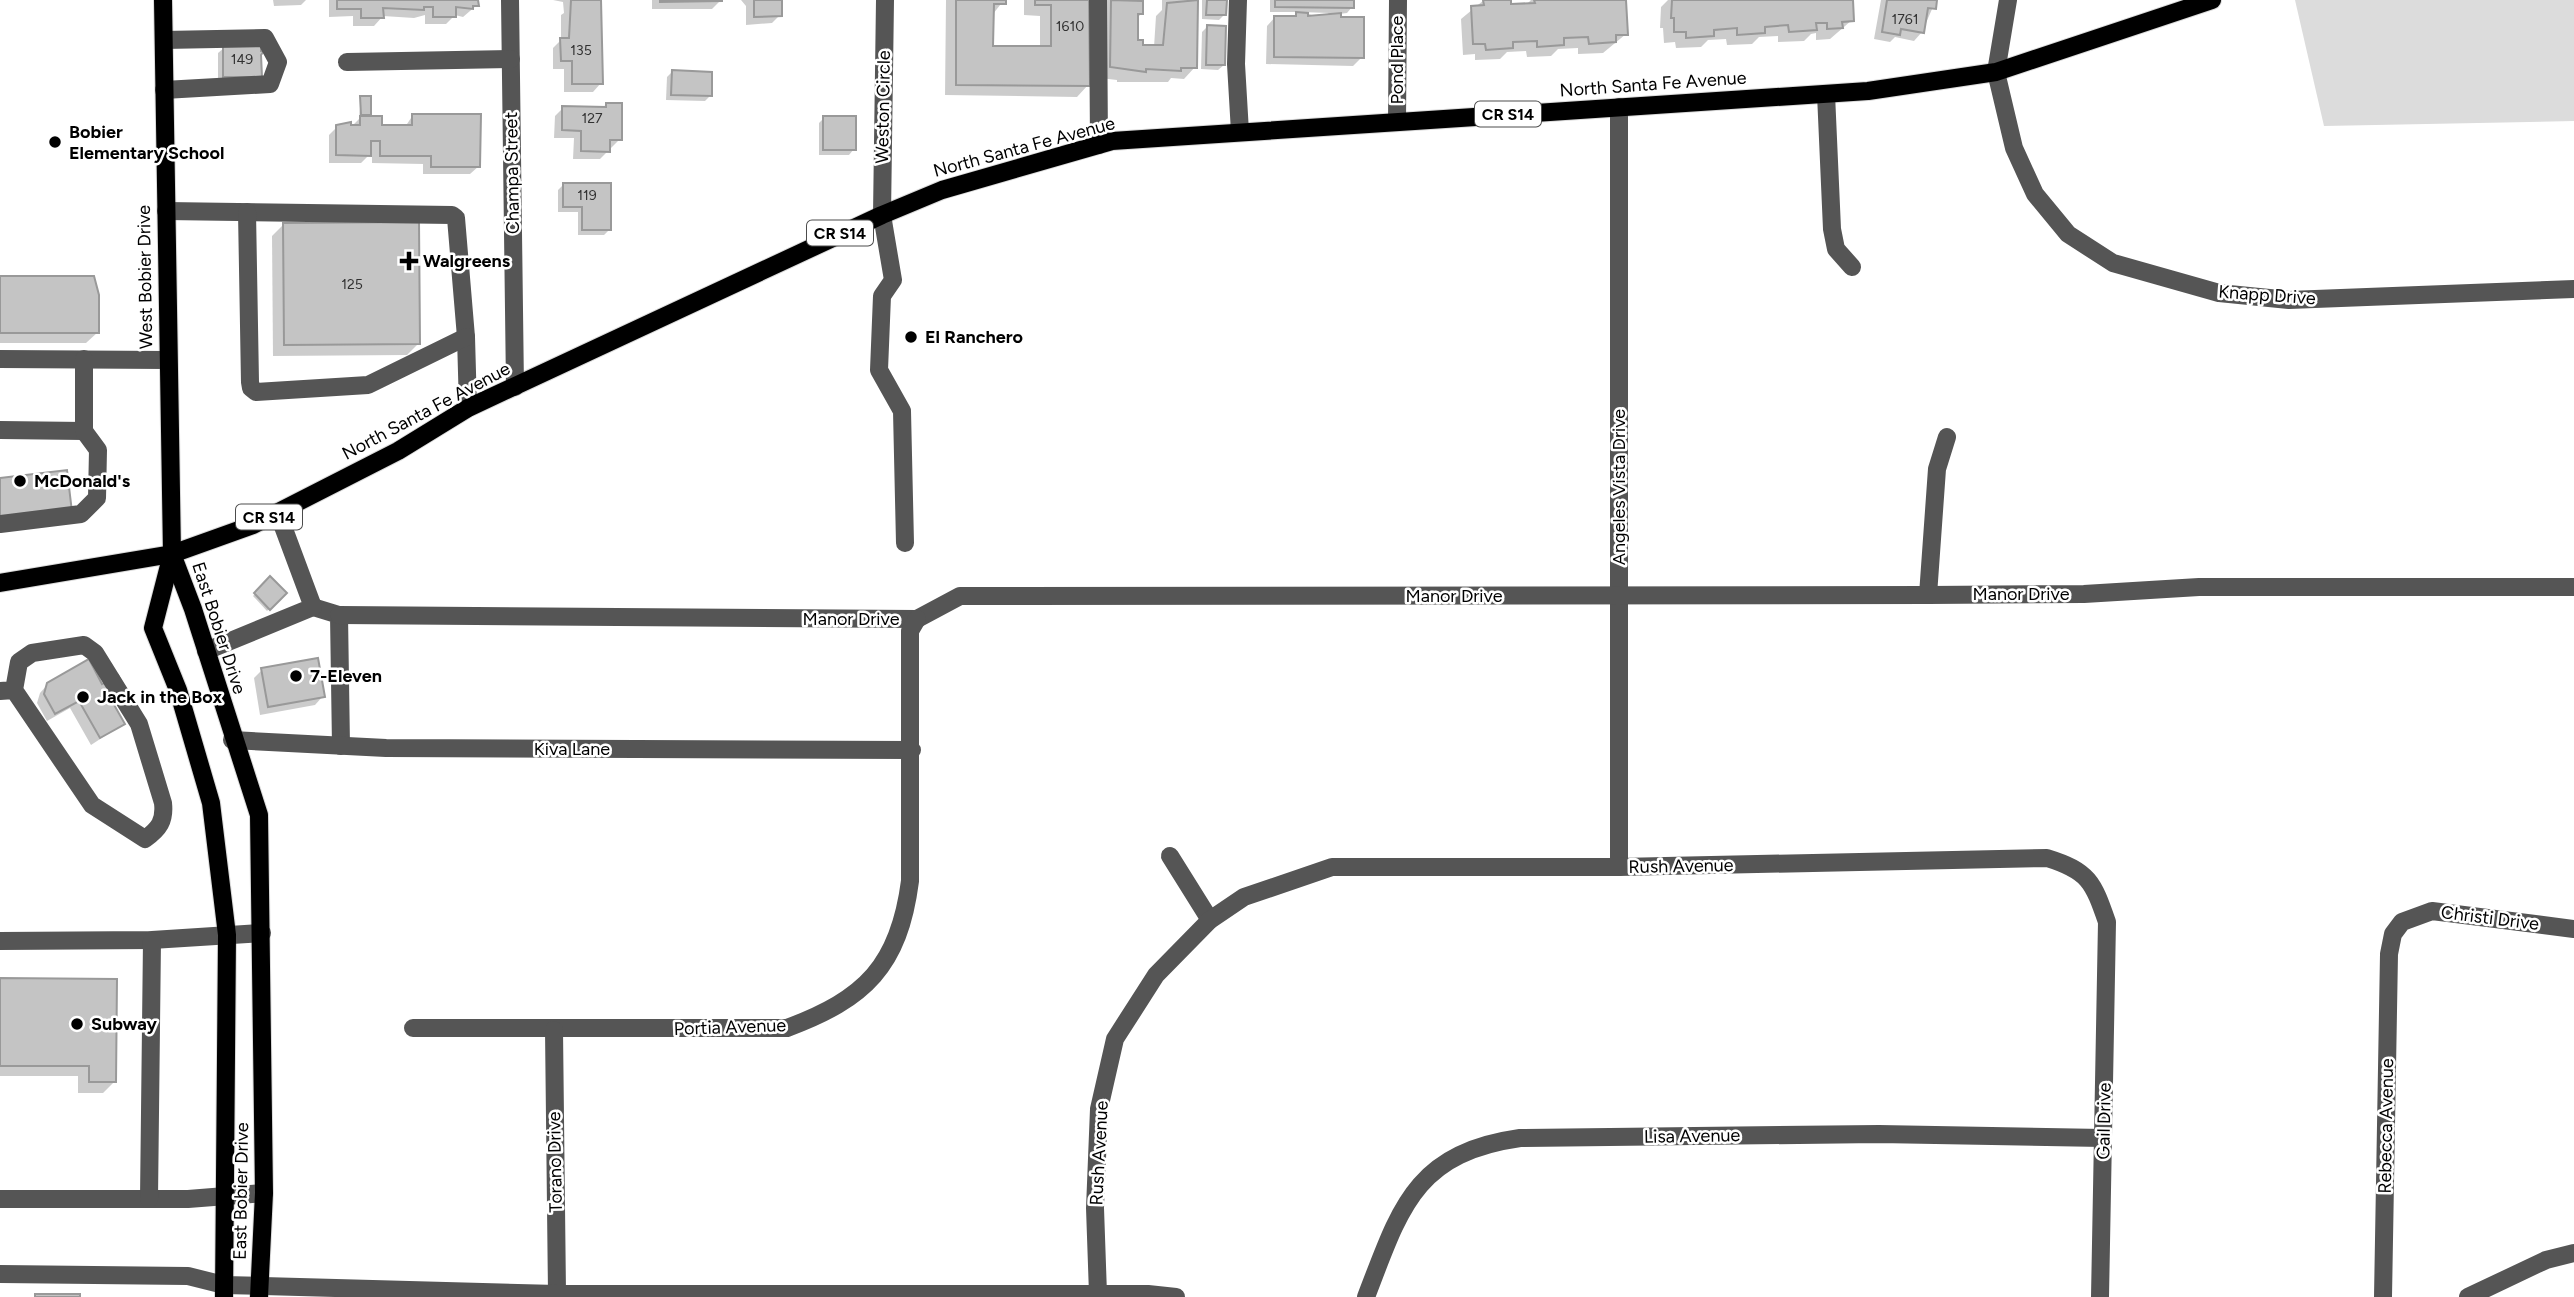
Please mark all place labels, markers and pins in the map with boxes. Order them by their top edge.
place label: Bobier Elementary School [69,121,224,164]
marker: Bobier Elementary School [47,134,63,150]
place label: Walgreens [423,250,511,272]
marker: Walgreens [401,253,417,269]
place label: El Ranchero [925,326,1023,348]
marker: El Ranchero [903,329,919,345]
place label: McDonald's [34,470,131,492]
marker: McDonald's [12,473,28,489]
place label: 7-Eleven [310,665,382,687]
marker: 7-Eleven [288,668,304,684]
place label: Jack in the Box [97,686,222,708]
marker: Jack in the Box [75,689,91,705]
place label: Subway [91,1013,158,1035]
marker: Subway [69,1016,85,1032]

